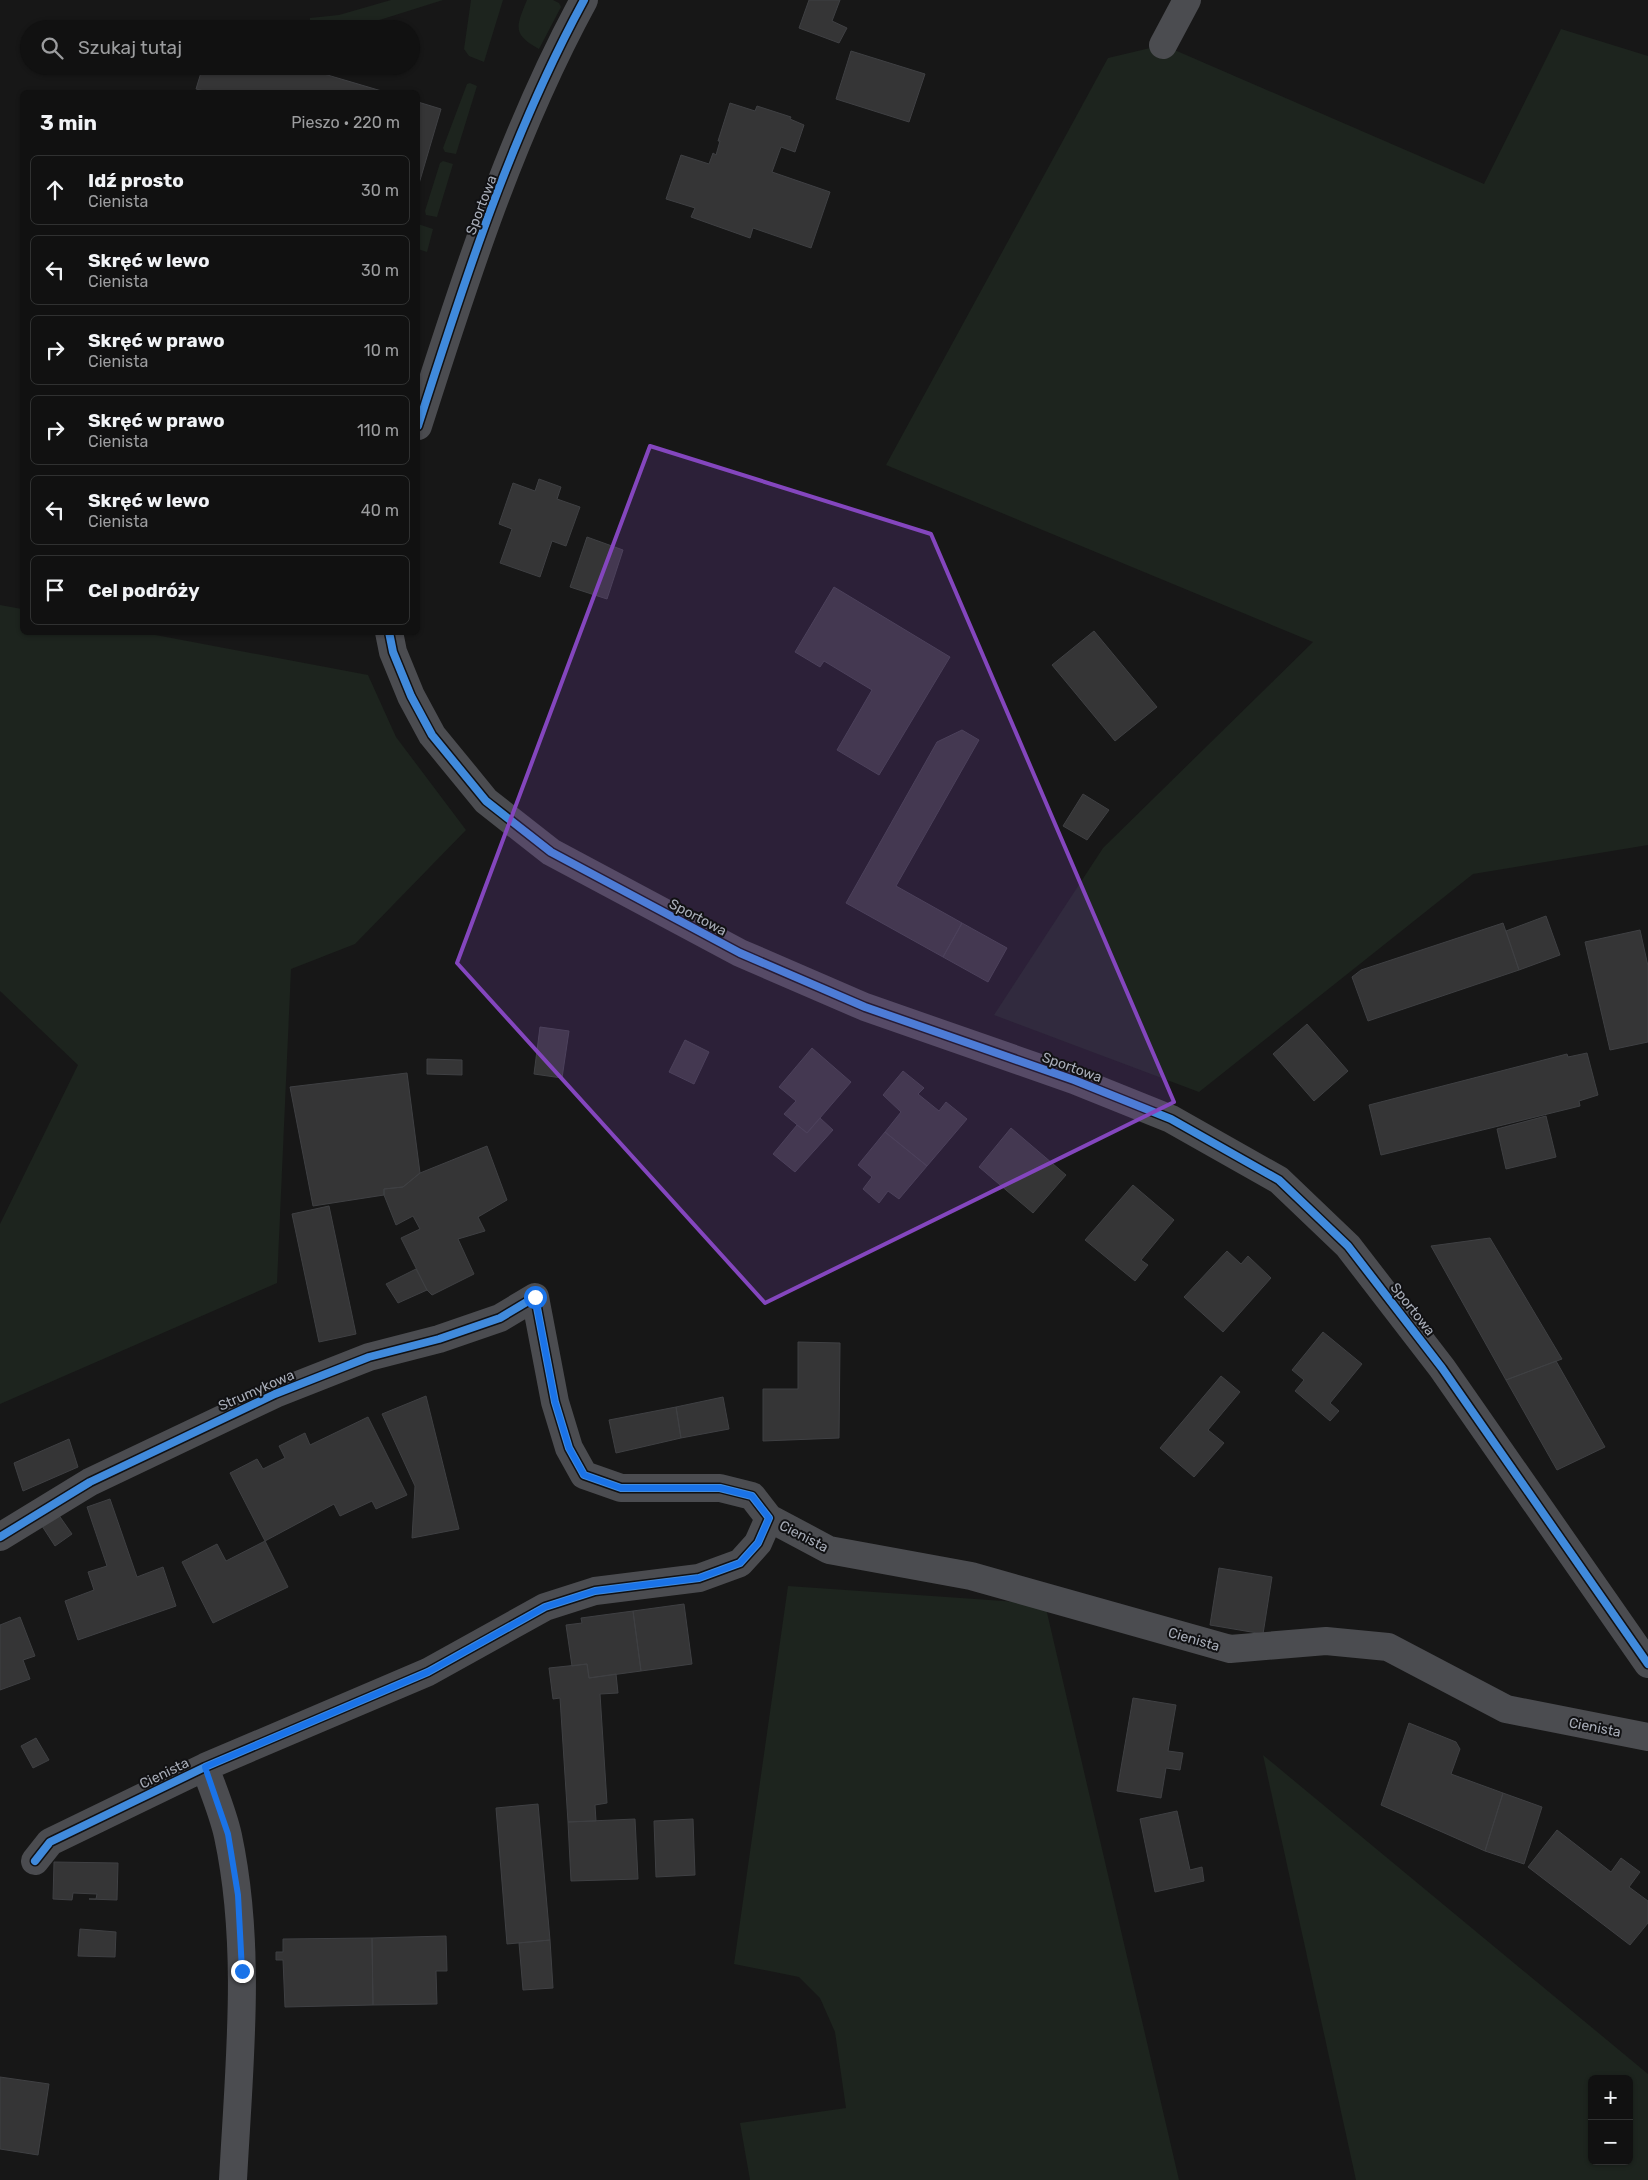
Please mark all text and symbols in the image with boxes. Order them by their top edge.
search box [20,20,420,75]
icon: search [38,34,66,62]
text: Szukaj tutaj [78,36,182,59]
text: 3 min [40,110,97,135]
text: Pieszo · 220 m [291,113,400,132]
text: Idź prosto [88,169,184,192]
street label: Sportowa [462,173,501,237]
icon: ahead [41,176,69,204]
text: 30 m [361,181,399,200]
text: Cienista [88,192,148,211]
text: Skręć w lewo [88,249,210,272]
icon: left [41,256,69,284]
text: 30 m [361,261,399,280]
text: Cienista [88,272,148,291]
text: Skręć w prawo [88,329,225,352]
icon: right [41,336,69,364]
text: 10 m [364,341,399,360]
text: Cienista [88,352,148,371]
text: Skręć w prawo [88,409,225,432]
icon: right [41,416,69,444]
text: 110 m [357,421,399,440]
text: Cienista [88,432,148,451]
text: Skręć w lewo [88,489,210,512]
icon: left [41,496,69,524]
text: 40 m [361,501,399,520]
text: Cienista [88,512,148,531]
icon: arrive [41,576,69,604]
text: Cel podróży [88,579,200,602]
street label: Sportowa [666,895,729,940]
street label: Sportowa [1040,1049,1104,1086]
street label: Sportowa [1387,1279,1439,1339]
route start [524,1286,547,1309]
street label: Strumykowa [216,1366,297,1415]
street label: Cienista [776,1517,831,1556]
street label: Cienista [1166,1624,1222,1655]
street label: Cienista [1567,1714,1622,1741]
street label: Cienista [137,1754,192,1793]
route end [231,1960,254,1983]
map controls [1588,2075,1633,2165]
button: + [1588,2075,1633,2120]
button: − [1588,2120,1633,2165]

